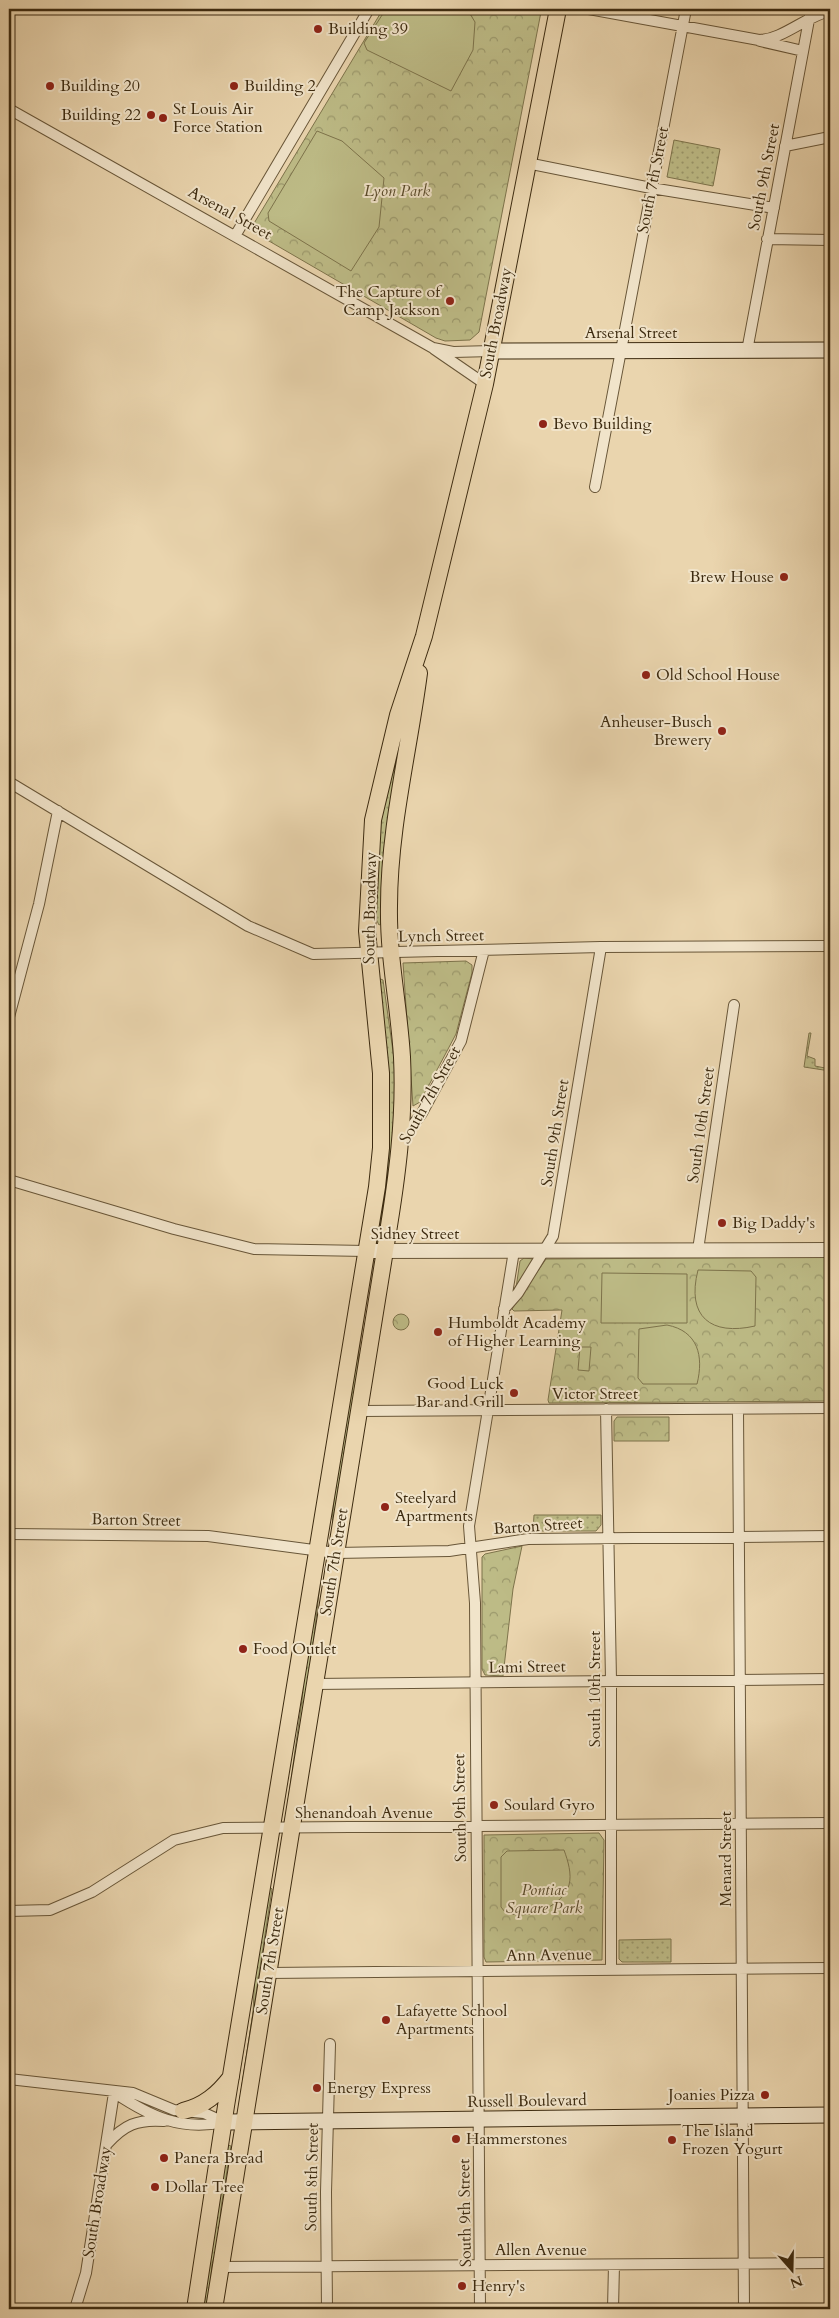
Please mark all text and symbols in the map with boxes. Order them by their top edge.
place label: Building 39 [328,18,408,40]
marker: Building 39 [312,23,324,35]
place label: Building 20 [60,75,140,97]
place label: Building 2 [244,75,316,97]
marker: Building 20 [44,80,56,92]
marker: Building 2 [228,80,240,92]
place label: St Louis Air Force Station [173,98,263,138]
place label: Building 22 [61,104,141,126]
marker: Building 22 [145,109,157,121]
marker: St Louis Air Force Station [157,112,169,124]
street label: South 9th Street [743,122,785,232]
street label: South 7th Street [632,125,674,235]
park label: Lyon Park [364,180,430,202]
street label: Arsenal Street [184,181,276,245]
street label: South Broadway [474,265,518,380]
place label: The Capture of Camp Jackson [336,281,443,321]
marker: The Capture of Camp Jackson [444,295,456,307]
street label: Arsenal Street [585,322,677,344]
place label: Bevo Building [553,413,652,435]
marker: Bevo Building [537,418,549,430]
place label: Brew House [689,566,774,588]
marker: Brew House [778,571,790,583]
place label: Old School House [656,664,780,686]
marker: Old School House [640,669,652,681]
place label: Anheuser-Busch Brewery [600,711,713,751]
marker: Anheuser-Busch Brewery [716,725,728,737]
street label: South Broadway [358,851,382,964]
street label: Lynch Street [398,924,484,948]
street label: South 7th Street [394,1042,466,1148]
street label: South 10th Street [682,1066,720,1184]
street label: South 9th Street [536,1078,574,1188]
place label: Big Daddy's [732,1212,815,1234]
marker: Big Daddy's [716,1217,728,1229]
street label: Sidney Street [371,1223,459,1245]
place label: Humboldt Academy of Higher Learning [448,1312,587,1352]
marker: Humboldt Academy of Higher Learning [432,1326,444,1338]
place label: Good Luck Bar and Grill [416,1373,504,1413]
street label: Victor Street [552,1383,638,1405]
marker: Good Luck Bar and Grill [508,1387,520,1399]
place label: Steelyard Apartments [395,1487,473,1527]
marker: Steelyard Apartments [379,1501,391,1513]
street label: South 7th Street [315,1507,353,1617]
street label: Barton Street [91,1508,181,1532]
street label: Barton Street [493,1512,583,1540]
street label: South 10th Street [584,1631,606,1747]
place label: Food Outlet [253,1638,336,1660]
marker: Food Outlet [237,1643,249,1655]
street label: Lami Street [488,1655,566,1679]
street label: South 9th Street [448,1754,472,1862]
place label: Soulard Gyro [504,1794,595,1816]
marker: Soulard Gyro [488,1799,500,1811]
street label: Shenandoah Avenue [295,1802,433,1824]
street label: Menard Street [715,1811,737,1907]
park label: Pontiac Square Park [506,1879,582,1919]
street label: South 7th Street [251,1906,289,2016]
street label: Ann Avenue [506,1943,592,1967]
place label: Lafayette School Apartments [396,2000,507,2040]
marker: Lafayette School Apartments [380,2014,392,2026]
place label: Energy Express [327,2077,431,2099]
marker: Energy Express [311,2082,323,2094]
place label: Joanies Pizza [666,2084,755,2106]
street label: Russell Boulevard [467,2089,587,2113]
marker: Joanies Pizza [759,2089,771,2101]
place label: The Island Frozen Yogurt [682,2120,783,2160]
street label: South 8th Street [300,2123,324,2231]
place label: Hammerstones [466,2128,567,2150]
marker: Hammerstones [450,2133,462,2145]
marker: The Island Frozen Yogurt [666,2134,678,2146]
street label: South Broadway [77,2144,117,2259]
place label: Panera Bread [174,2147,264,2169]
marker: Panera Bread [158,2152,170,2164]
street label: South 9th Street [453,2159,477,2267]
place label: Dollar Tree [165,2176,244,2198]
marker: Dollar Tree [149,2181,161,2193]
street label: Allen Avenue [495,2239,587,2261]
north arrow [766,2246,816,2296]
text: N [787,2271,805,2293]
place label: Henry's [472,2275,525,2297]
marker: Henry's [456,2280,468,2292]

